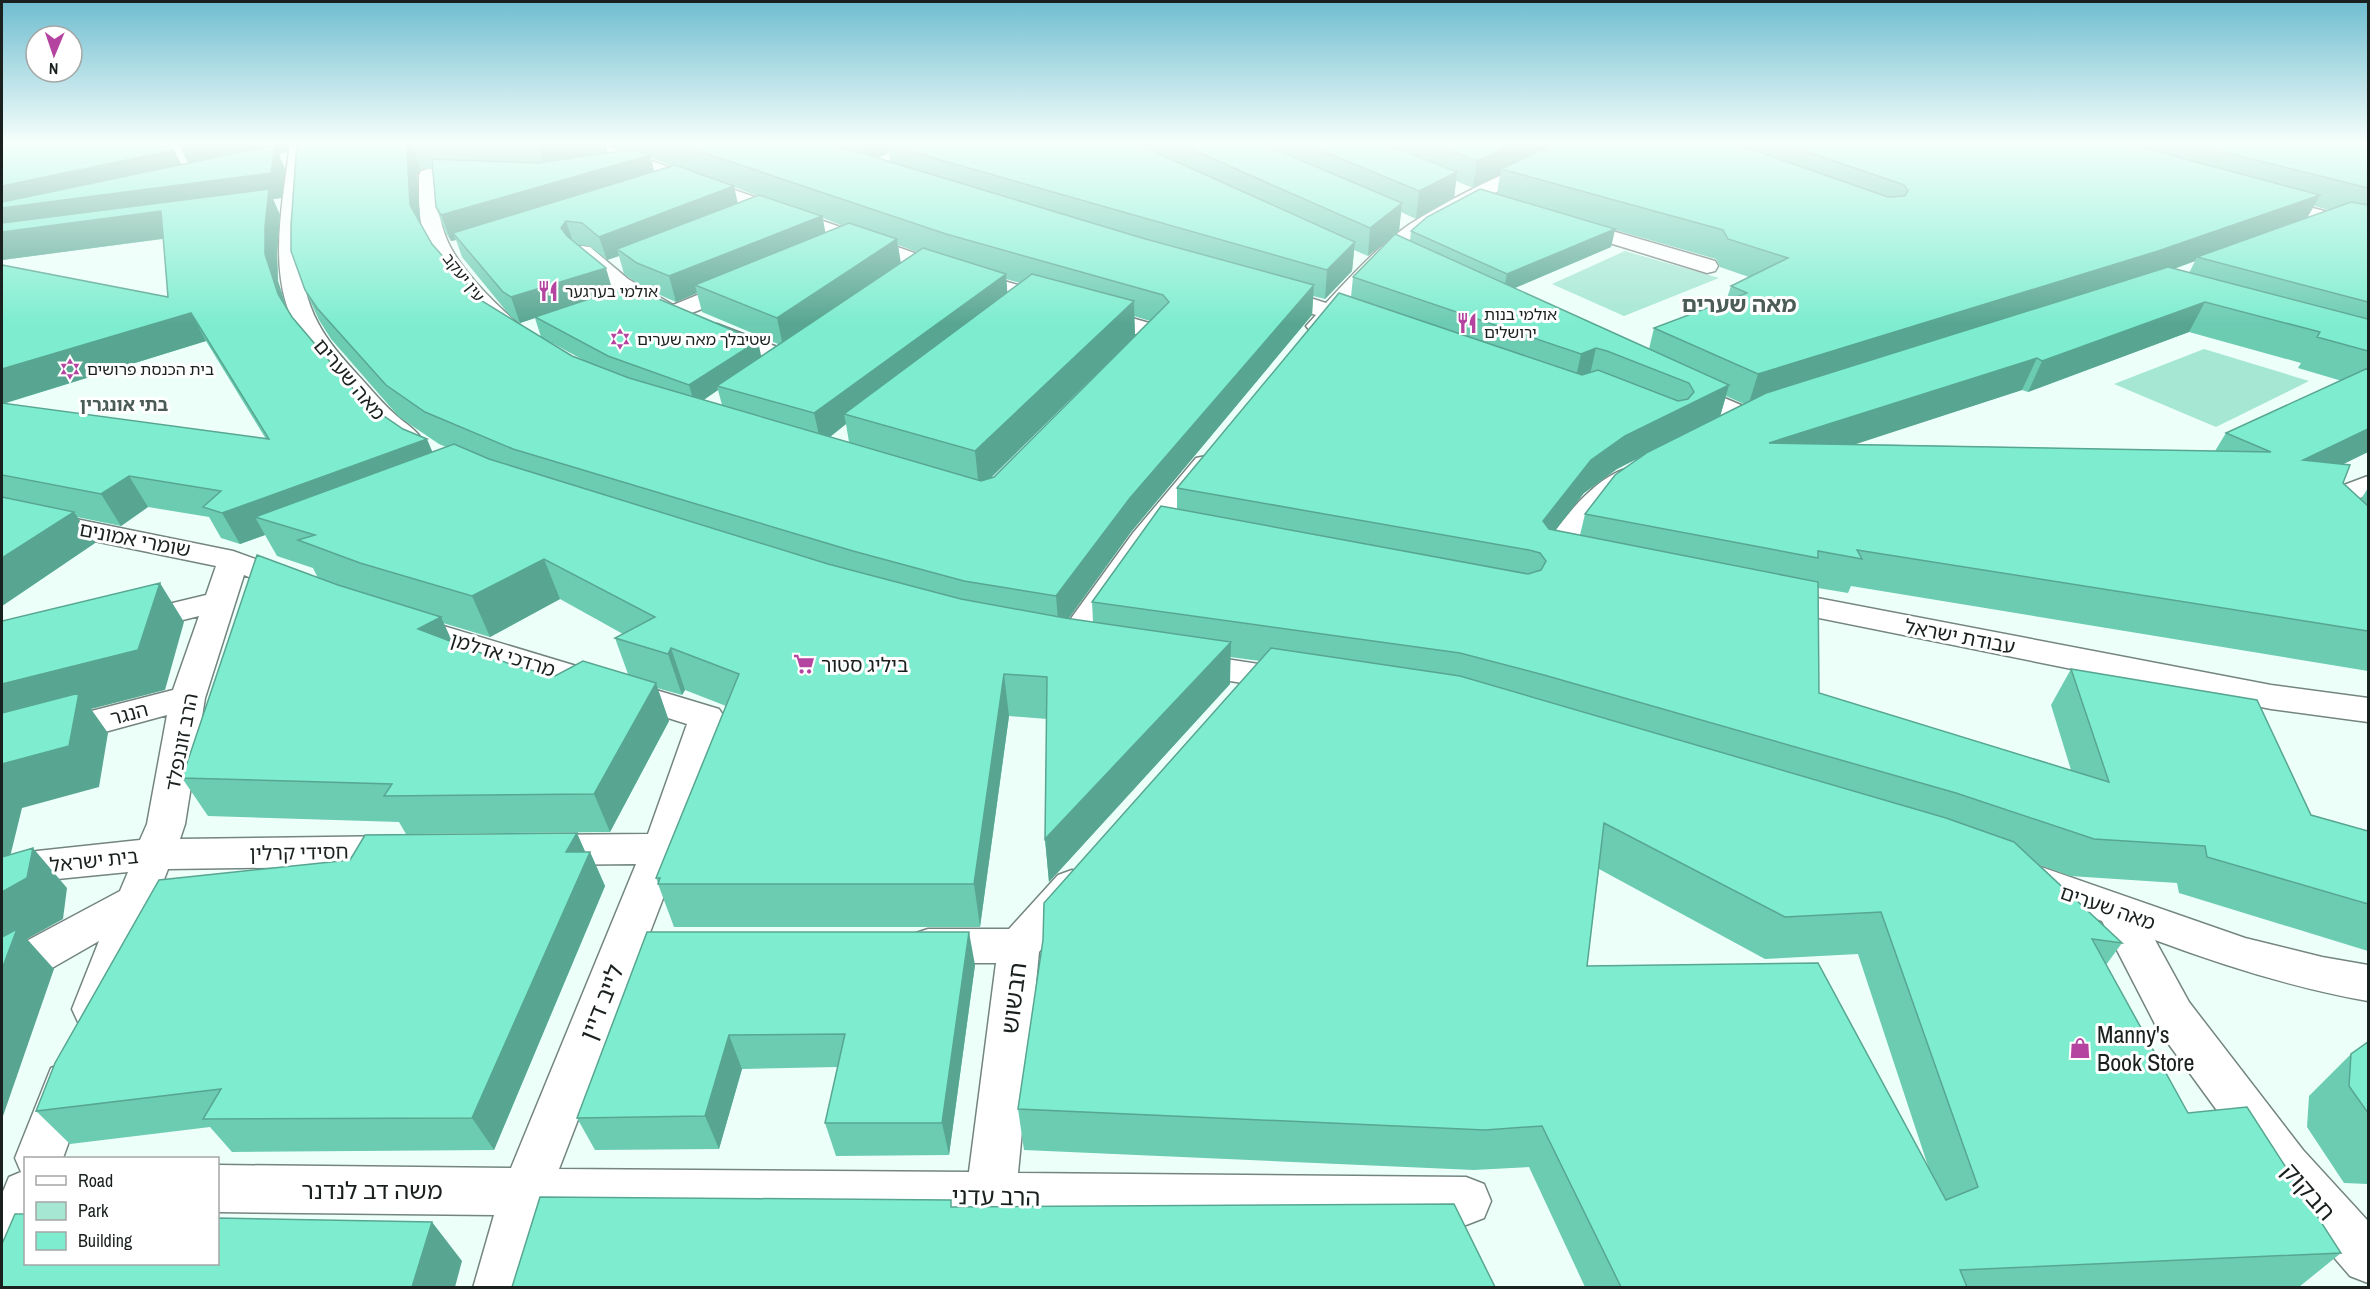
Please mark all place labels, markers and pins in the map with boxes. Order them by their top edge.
restaurant icon: אולמי בערגער [536,279,560,303]
place label: אולמי בערגער [565,280,658,302]
place label: אולמי בנות ירושלים [1484,303,1557,343]
restaurant icon: אולמי בנות ירושלים [1455,311,1479,335]
synagogue icon: שטיבלך מאה שערים [608,327,632,351]
place label: שטיבלך מאה שערים [637,328,771,350]
synagogue icon: בית הכנסת פרושים [58,357,82,381]
place label: בית הכנסת פרושים [87,358,214,380]
place label: ביליג סטור [821,651,908,678]
supermarket icon: ביליג סטור [792,652,816,676]
place label: Manny's Book Store [2097,1018,2194,1078]
shop icon: Manny's Book Store [2068,1036,2092,1060]

